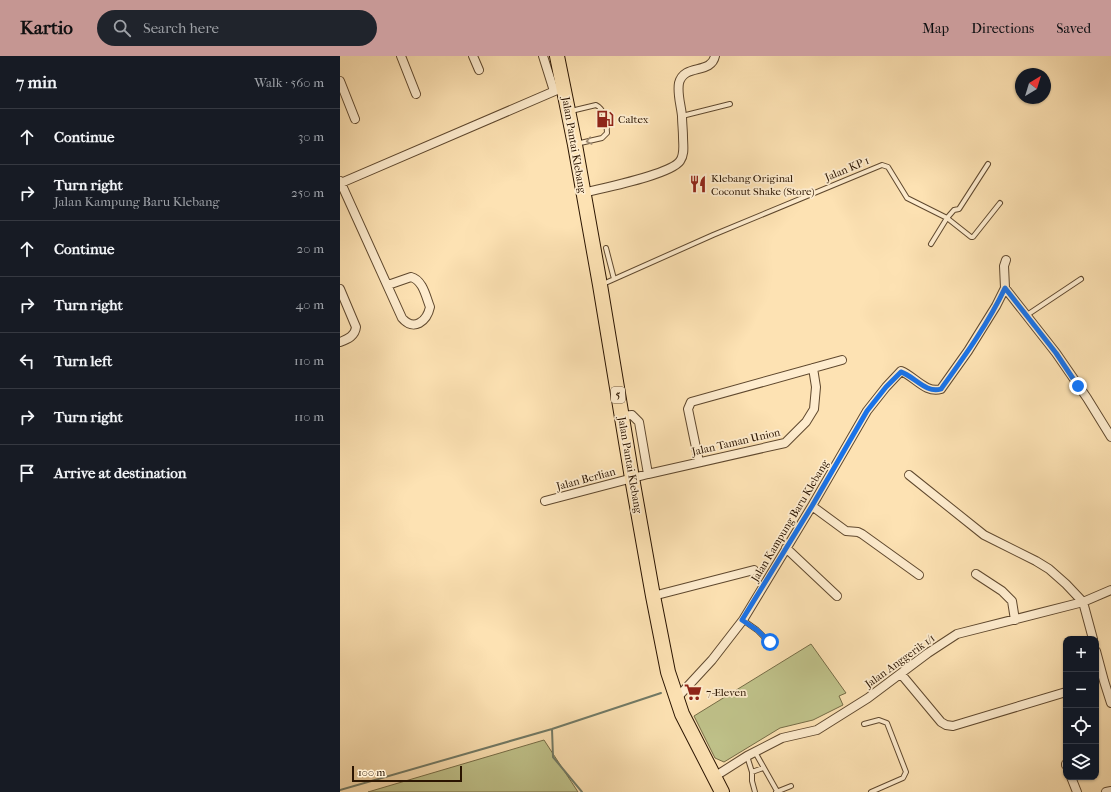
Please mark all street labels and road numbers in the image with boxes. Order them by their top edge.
street label: Jalan Pantai Klebang [559,95,589,194]
street label: Jalan KP 1 [822,154,871,185]
road number: 5 [611,387,625,403]
street label: Jalan Pantai Klebang [615,415,645,514]
street label: Jalan Taman Union [690,425,782,459]
street label: Jalan Kampung Baru Klebang [748,458,832,585]
street label: Jalan Berlian [554,465,618,493]
street label: Jalan Anggerik 1/1 [862,631,937,691]

